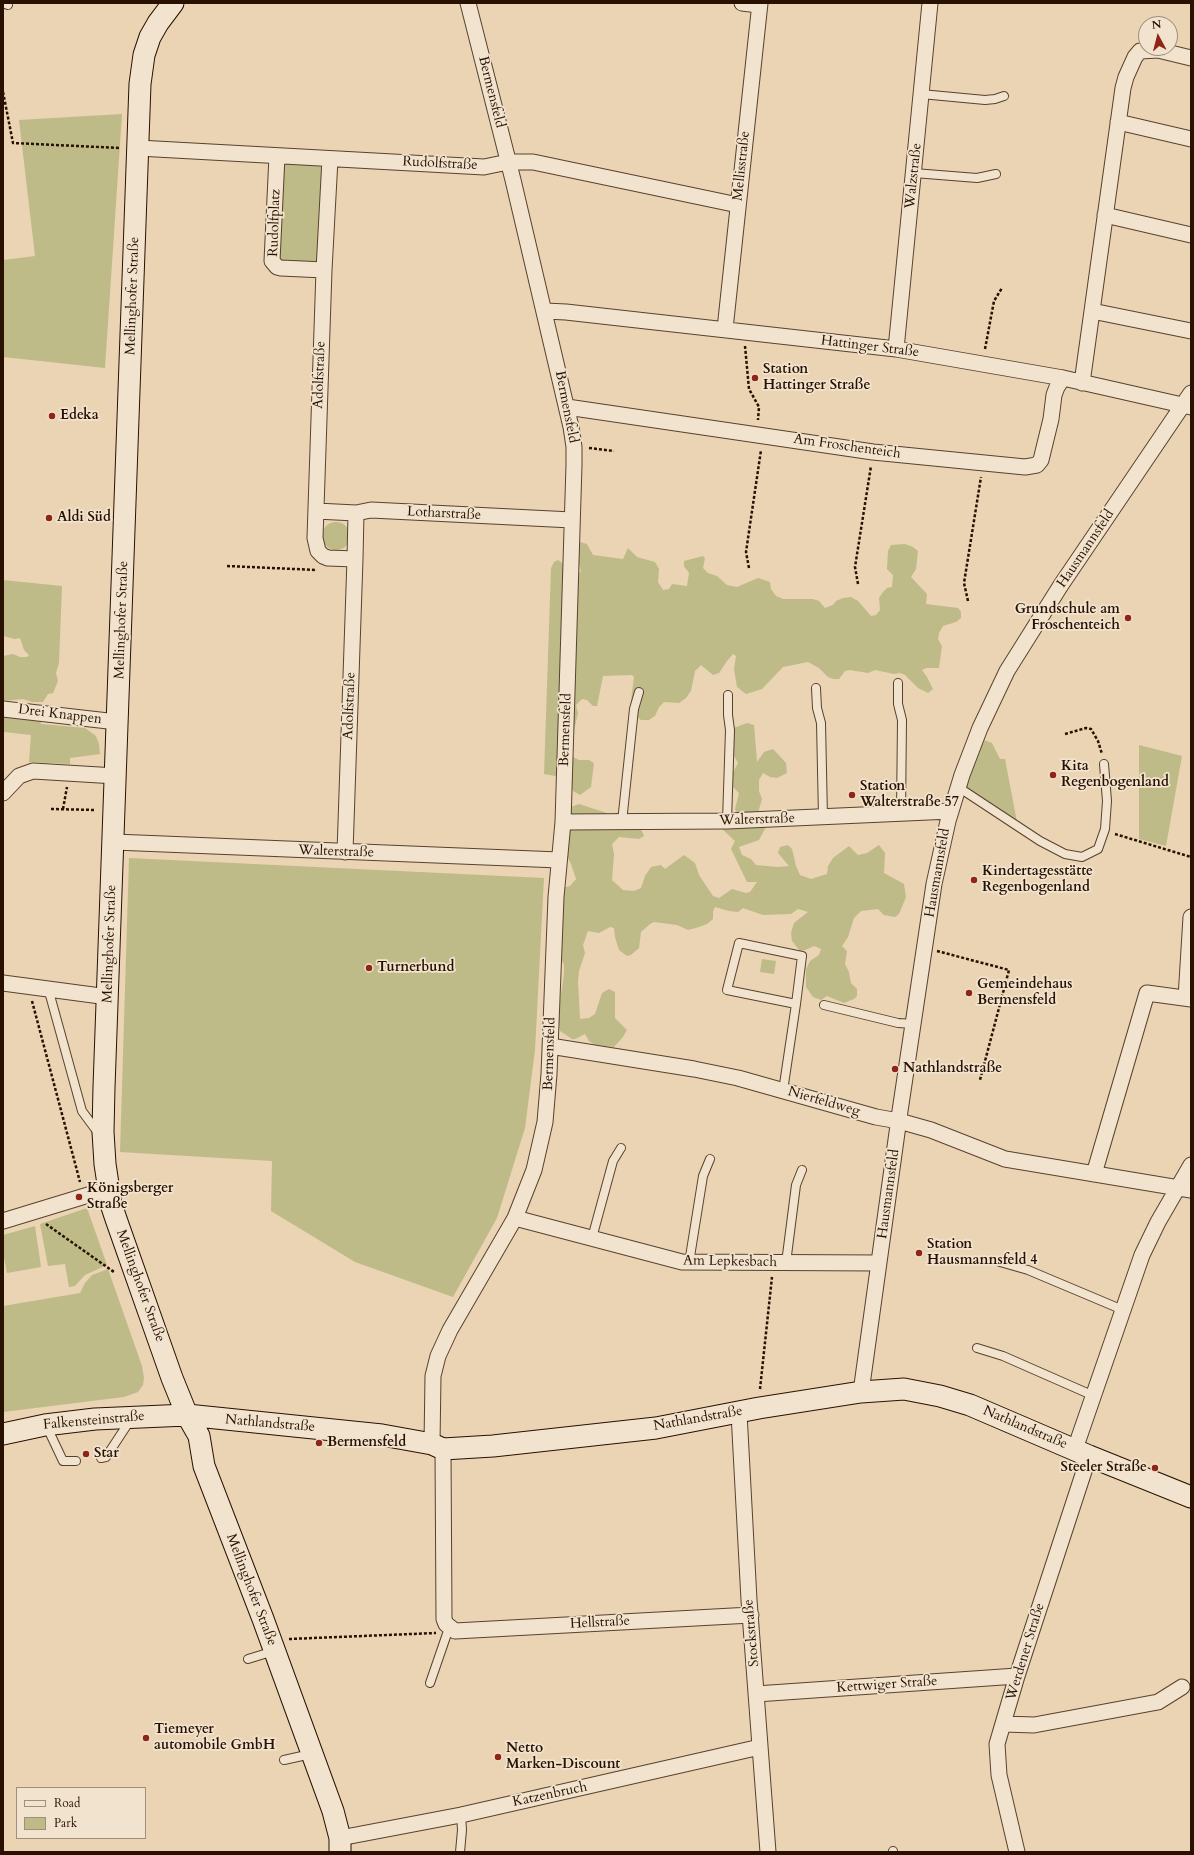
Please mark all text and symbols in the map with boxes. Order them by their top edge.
north arrow [1138,16,1178,56]
text: N [1151,17,1162,33]
street label: Bermensfeld [474,54,508,130]
street label: Mellisstraße [730,130,754,202]
street label: Walzstraße [902,142,926,210]
street label: Rudolfstraße [402,154,478,174]
street label: Rudolfplatz [265,189,285,257]
street label: Mellinghofer Straße [123,237,143,355]
street label: Hattinger Straße [820,333,920,361]
street label: Adolfstraße [310,341,330,409]
place label: Station Hattinger Straße [763,362,870,394]
street label: Bermensfeld [551,369,581,445]
marker: Station Hattinger Straße [750,373,760,383]
place label: Edeka [60,408,99,424]
marker: Edeka [47,411,57,421]
street label: Am Froschenteich [792,431,902,463]
street label: Lotharstraße [406,504,482,524]
street label: Hausmannsfeld [1054,507,1118,591]
place label: Aldi Süd [57,510,111,526]
marker: Aldi Süd [44,513,54,523]
street label: Mellinghofer Straße [112,561,132,679]
place label: Grundschule am Froschenteich [1015,602,1120,634]
marker: Grundschule am Froschenteich [1123,613,1133,623]
street label: Adolfstraße [340,672,360,740]
street label: Bermensfeld [556,693,576,767]
street label: Drei Knappen [17,702,103,728]
place label: Kita Regenbogenland [1061,759,1169,792]
marker: Kita Regenbogenland [1048,770,1058,780]
place label: Station Walterstraße 57 [860,779,959,812]
marker: Station Walterstraße 57 [847,790,857,800]
street label: Walterstraße [719,810,795,830]
street label: Hausmannsfeld [922,827,954,919]
street label: Walterstraße [298,842,374,862]
place label: Kindertagesstätte Regenbogenland [982,864,1093,896]
marker: Kindertagesstätte Regenbogenland [969,875,979,885]
street label: Mellinghofer Straße [100,885,120,1003]
place label: Turnerbund [377,960,454,976]
marker: Turnerbund [364,963,374,973]
place label: Gemeindehaus Bermensfeld [977,977,1073,1010]
marker: Gemeindehaus Bermensfeld [964,988,974,998]
street label: Bermensfeld [540,1017,560,1091]
place label: Nathlandstraße [903,1061,1002,1077]
marker: Nathlandstraße [890,1064,900,1074]
street label: Nierfeldweg [786,1084,862,1120]
street label: Hausmannsfeld [874,1148,904,1240]
place label: Königsberger Straße [87,1181,173,1214]
marker: Königsberger Straße [74,1192,84,1202]
street label: Mellinghofer Straße [112,1227,168,1345]
place label: Station Hausmannsfeld 4 [927,1237,1037,1270]
marker: Station Hausmannsfeld 4 [914,1248,924,1258]
street label: Am Lepkesbach [683,1253,777,1271]
street label: Nathlandstraße [652,1403,744,1435]
street label: Nathlandstraße [980,1403,1070,1453]
street label: Falkensteinstraße [43,1408,145,1434]
street label: Nathlandstraße [224,1412,316,1436]
place label: Bermensfeld [327,1435,406,1451]
marker: Bermensfeld [314,1438,324,1448]
place label: Star [94,1446,119,1462]
marker: Star [81,1449,91,1459]
place label: Steeler Straße [1061,1460,1147,1476]
marker: Steeler Straße [1150,1463,1160,1473]
street label: Mellinghofer Straße [222,1532,280,1648]
street label: Stockstraße [741,1598,763,1668]
street label: Werdener Straße [1003,1601,1049,1703]
street label: Hellstraße [570,1613,630,1633]
street label: Kettwiger Straße [836,1673,938,1697]
place label: Tiemeyer automobile GmbH [154,1722,275,1754]
marker: Tiemeyer automobile GmbH [141,1733,151,1743]
place label: Netto Marken-Discount [506,1741,620,1774]
marker: Netto Marken-Discount [493,1752,503,1762]
street label: Katzenbruch [511,1779,589,1811]
legend [16,1787,146,1839]
text: Road [54,1795,80,1811]
text: Park [54,1815,77,1831]

